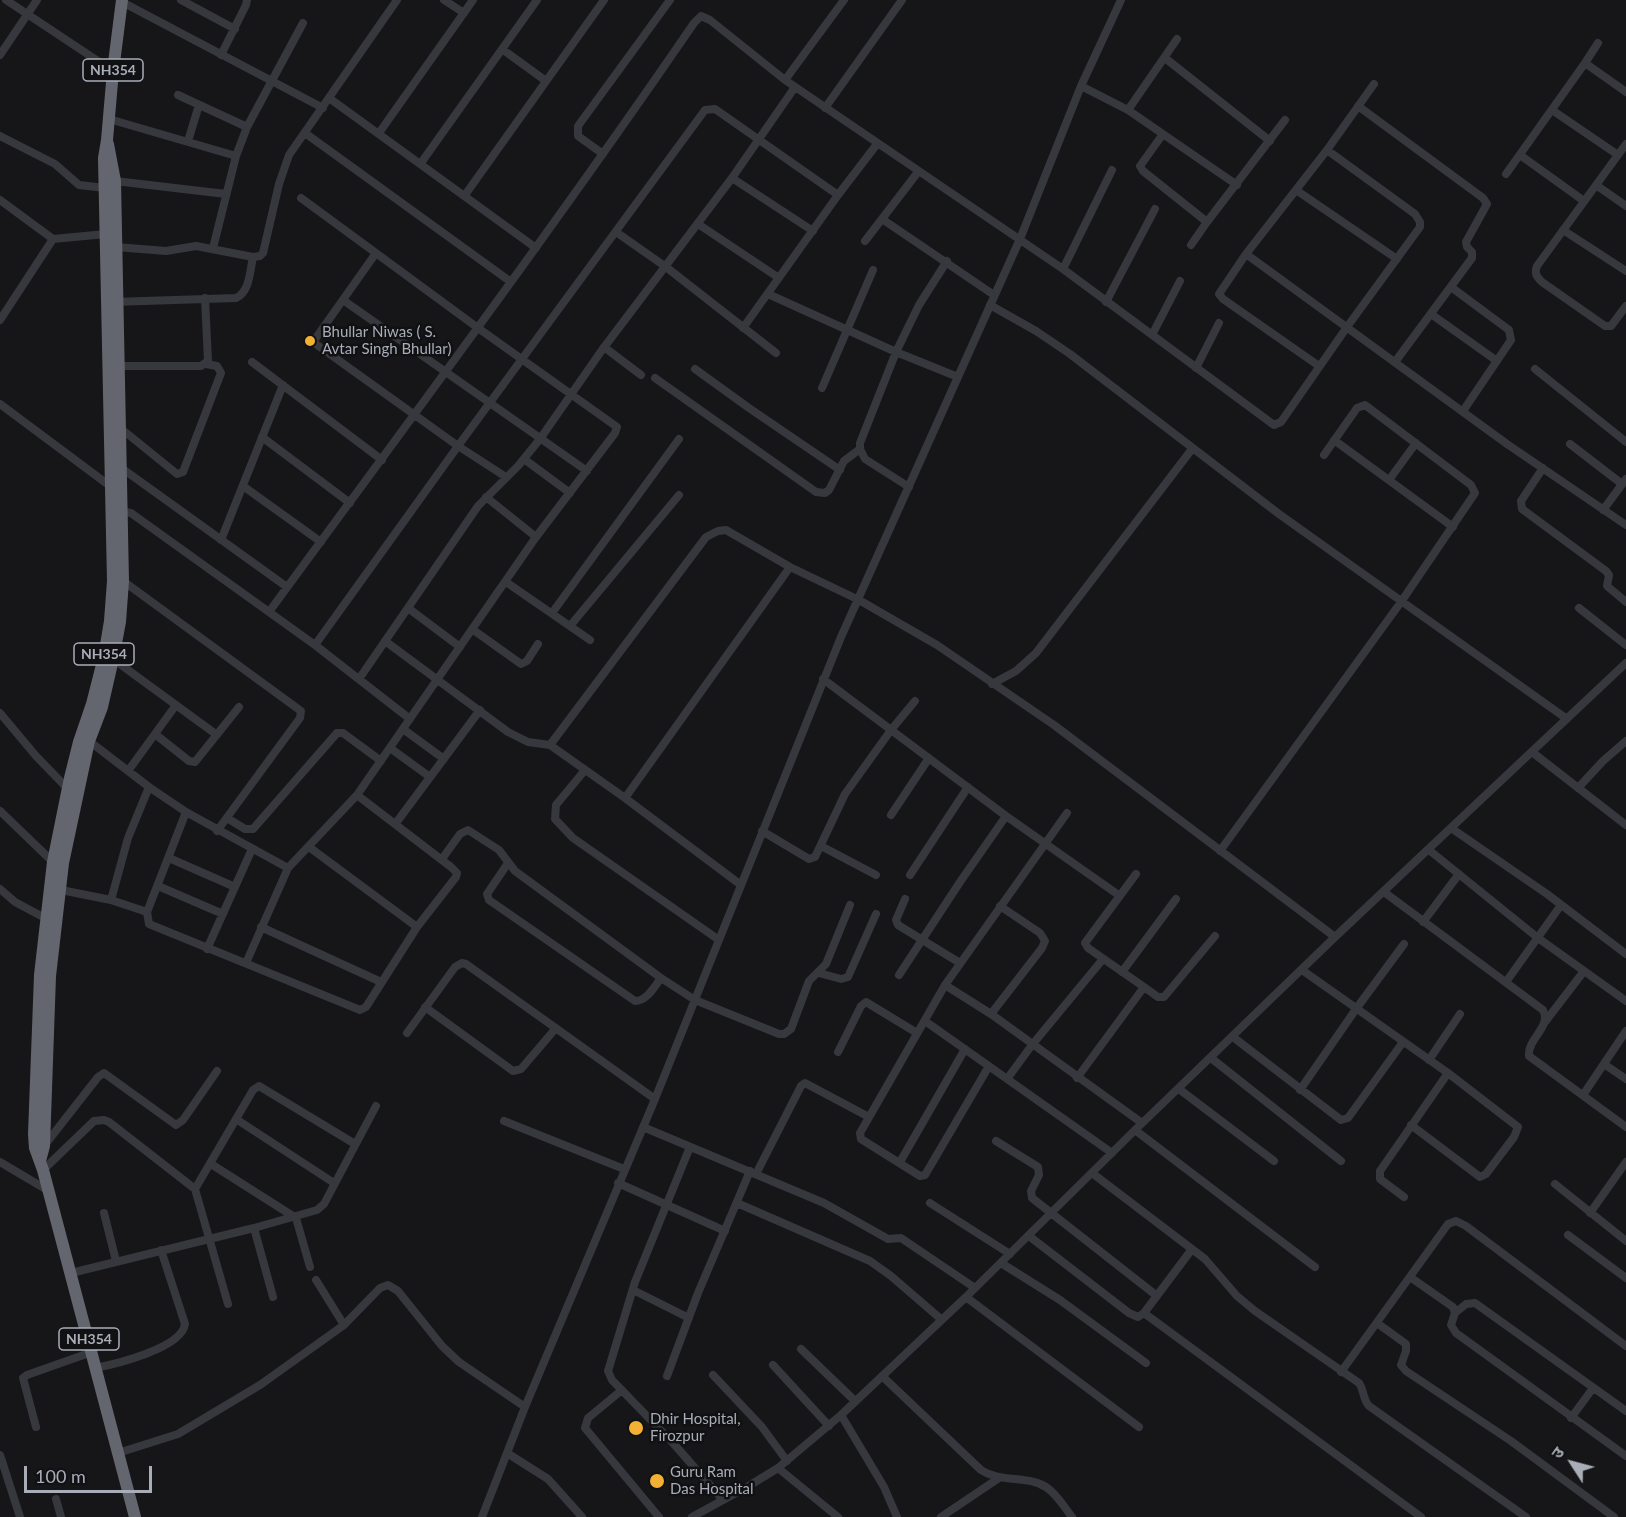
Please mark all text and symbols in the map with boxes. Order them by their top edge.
road number: NH354 [83,59,143,81]
place label: Bhullar Niwas ( S. Avtar Singh Bhullar) [322,323,451,358]
marker: Bhullar Niwas ( S. Avtar Singh Bhullar) [303,334,317,348]
road number: NH354 [74,643,134,665]
road number: NH354 [59,1328,119,1350]
place label: Dhir Hospital, Firozpur [650,1410,741,1445]
marker: Dhir Hospital, Firozpur [627,1419,645,1437]
north arrow [1542,1433,1602,1493]
text: उ [1547,1443,1567,1462]
scale bar [27,1454,154,1492]
place label: Guru Ram Das Hospital [670,1463,754,1498]
text: 100 m [35,1465,86,1487]
marker: Guru Ram Das Hospital [648,1472,666,1490]

